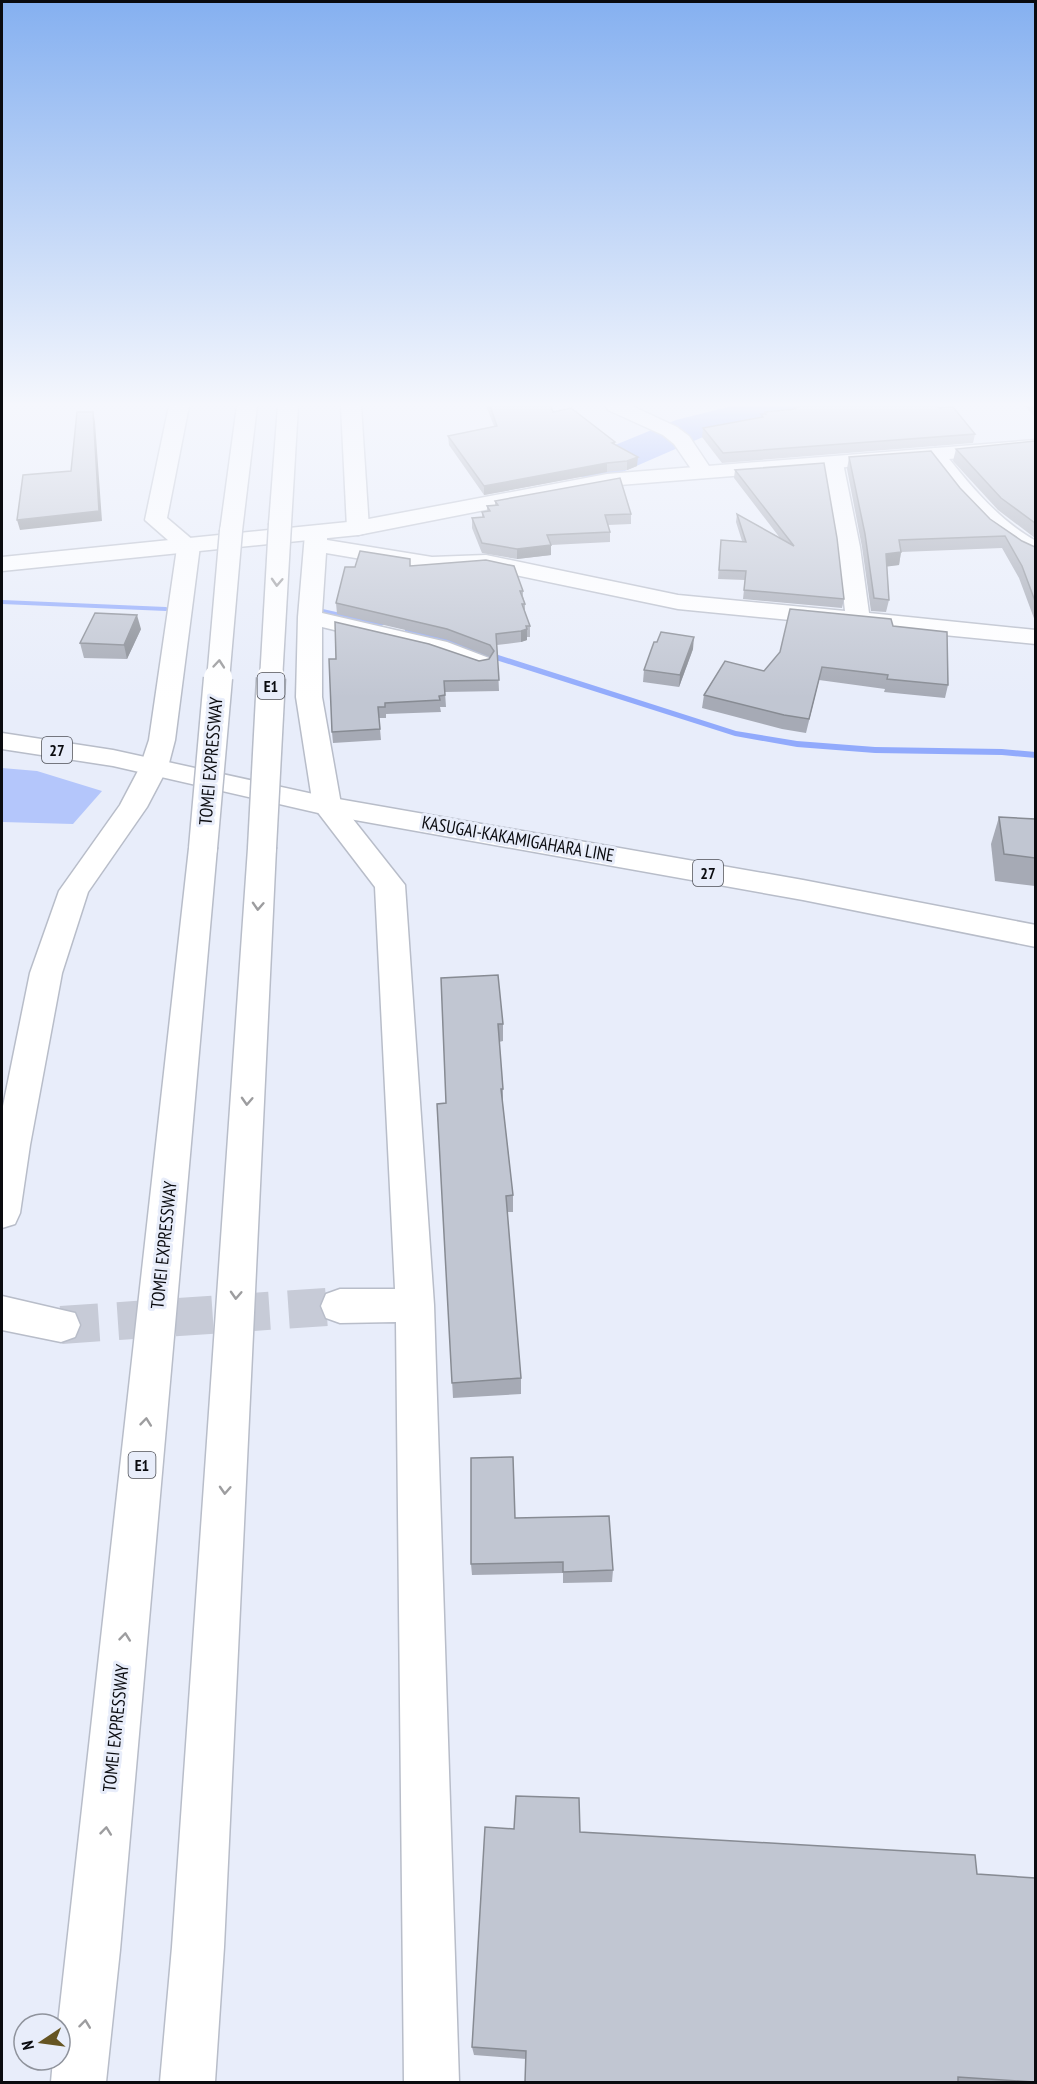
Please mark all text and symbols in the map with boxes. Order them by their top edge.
one-way arrow [271,578,284,587]
one-way arrow [212,660,225,669]
road number: E1 [258,673,284,699]
street label: TOMEI EXPRESSWAY [193,695,228,826]
road number: 27 [42,737,72,763]
street label: KASUGAI-KAKAMIGAHARA LINE [420,810,616,867]
road number: 27 [693,860,723,886]
one-way arrow [252,902,265,911]
one-way arrow [241,1096,254,1105]
street label: TOMEI EXPRESSWAY [145,1179,182,1310]
one-way arrow [229,1291,242,1300]
one-way arrow [139,1417,152,1426]
road number: E1 [128,1452,156,1478]
one-way arrow [218,1486,231,1495]
one-way arrow [118,1632,131,1641]
street label: TOMEI EXPRESSWAY [97,1662,134,1793]
one-way arrow [99,1826,112,1835]
north arrow [12,2012,72,2072]
one-way arrow [78,2020,91,2029]
text: N [17,2039,38,2052]

